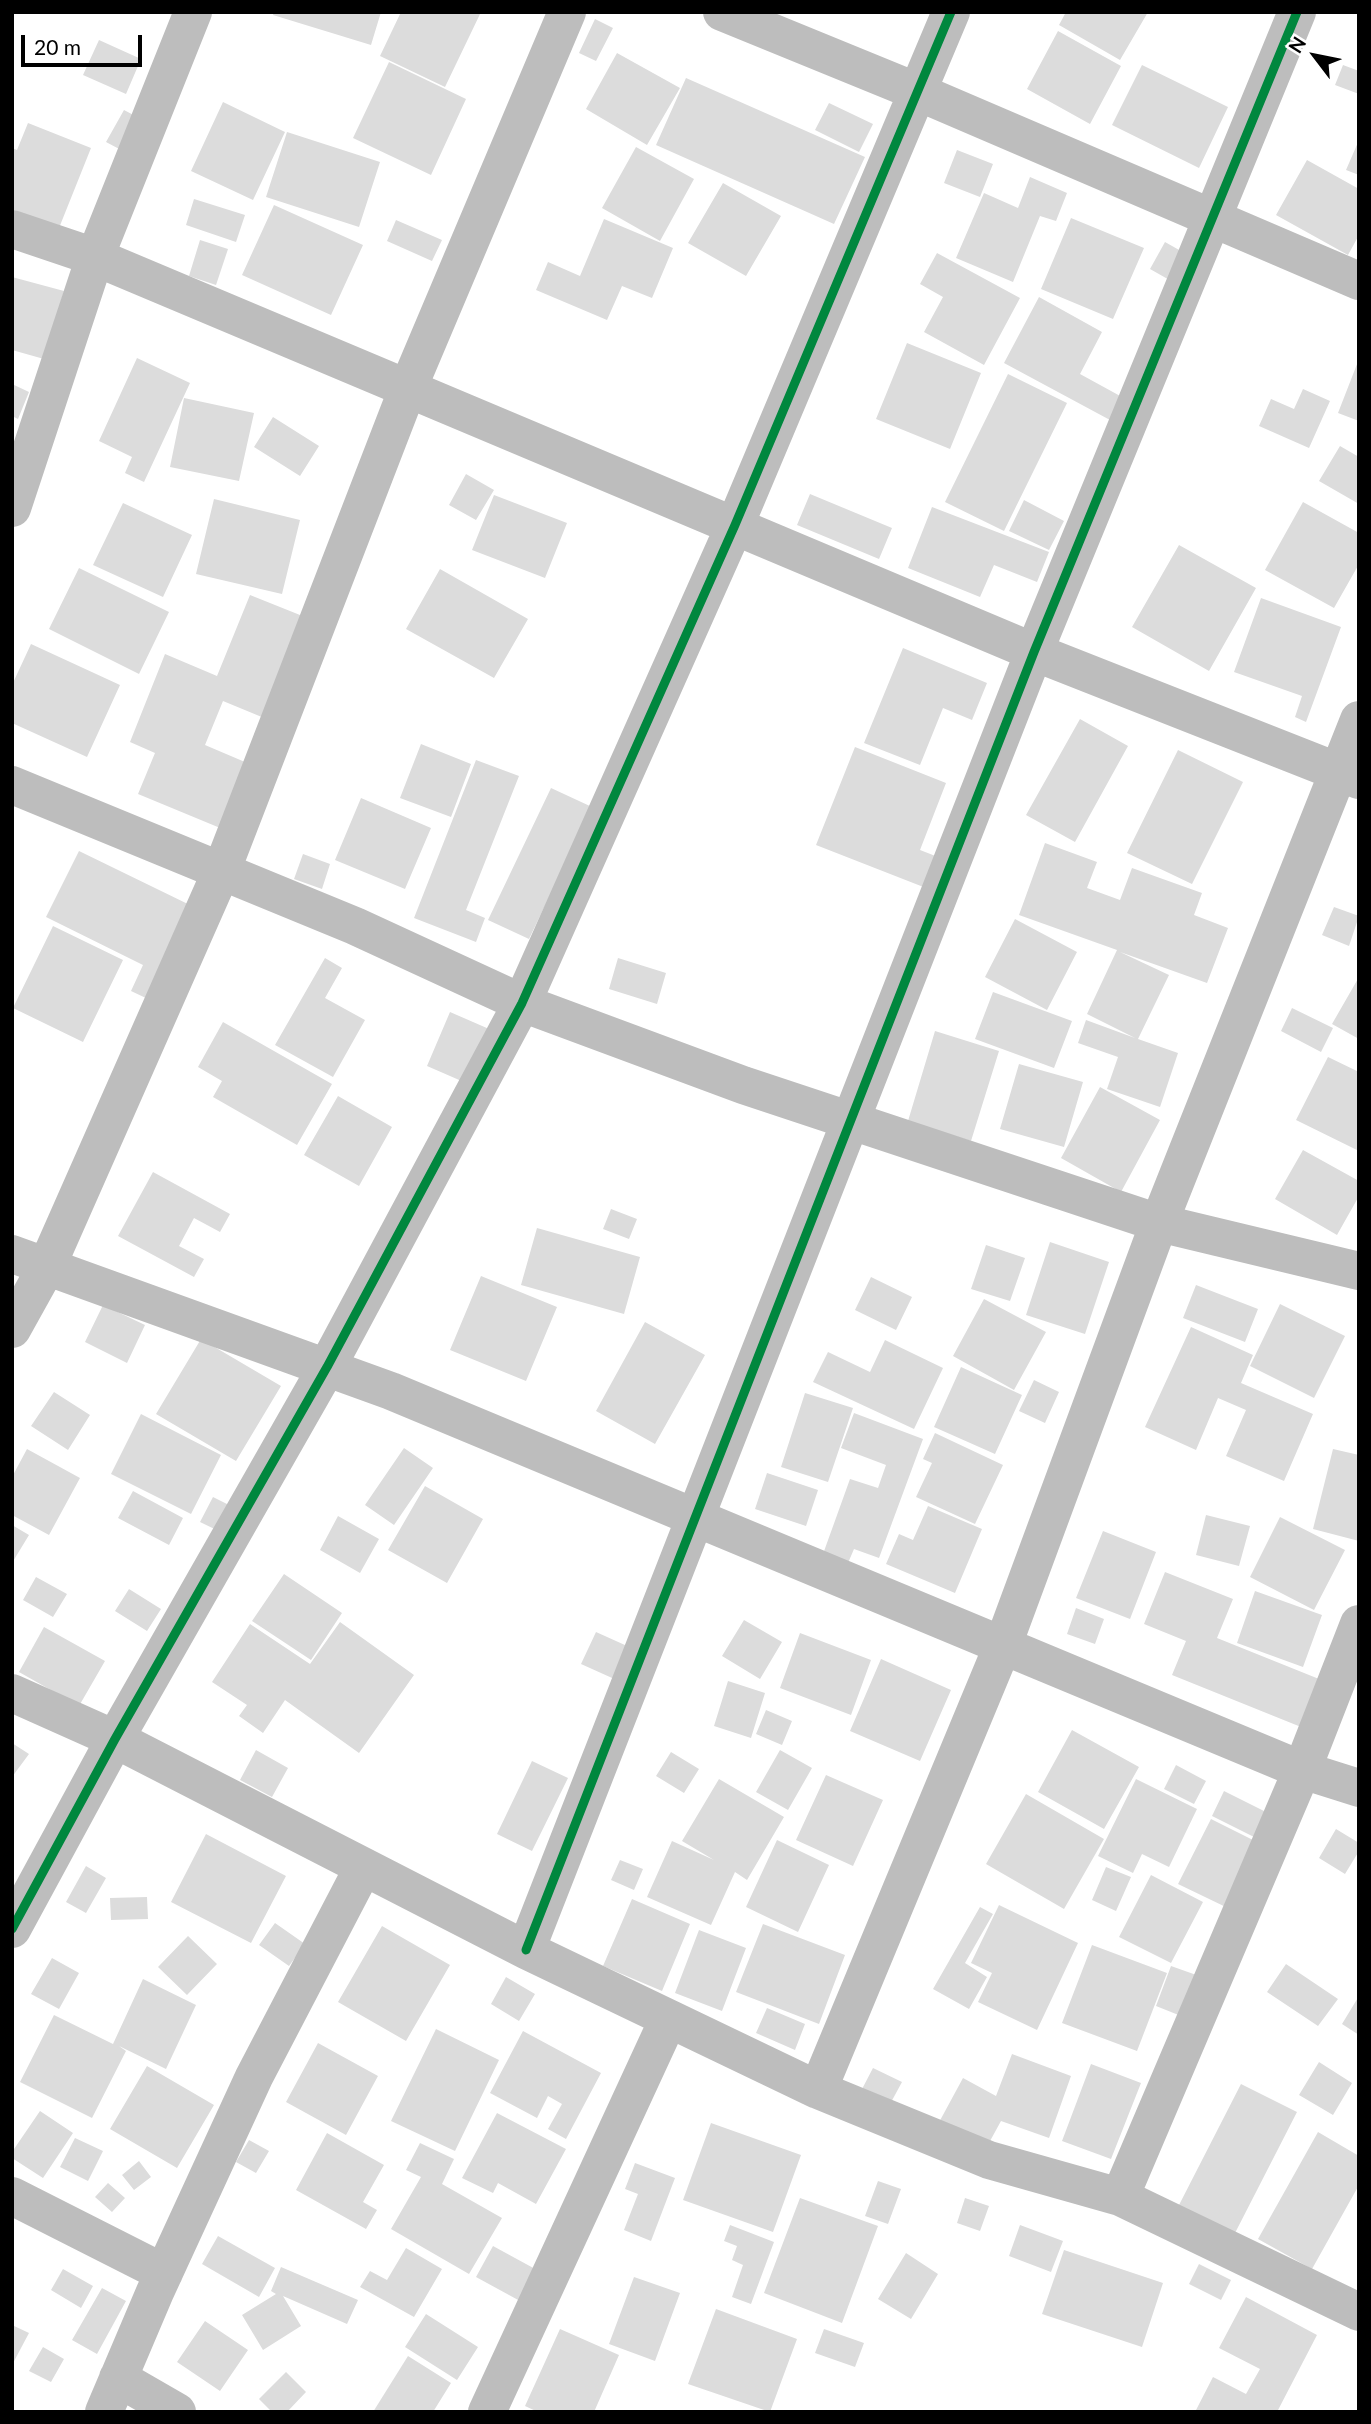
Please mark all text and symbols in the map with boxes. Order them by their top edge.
scale bar [24,21,145,65]
north arrow [1280,21,1350,91]
text: N [1283,32,1310,57]
text: 20 m [34,34,81,59]

